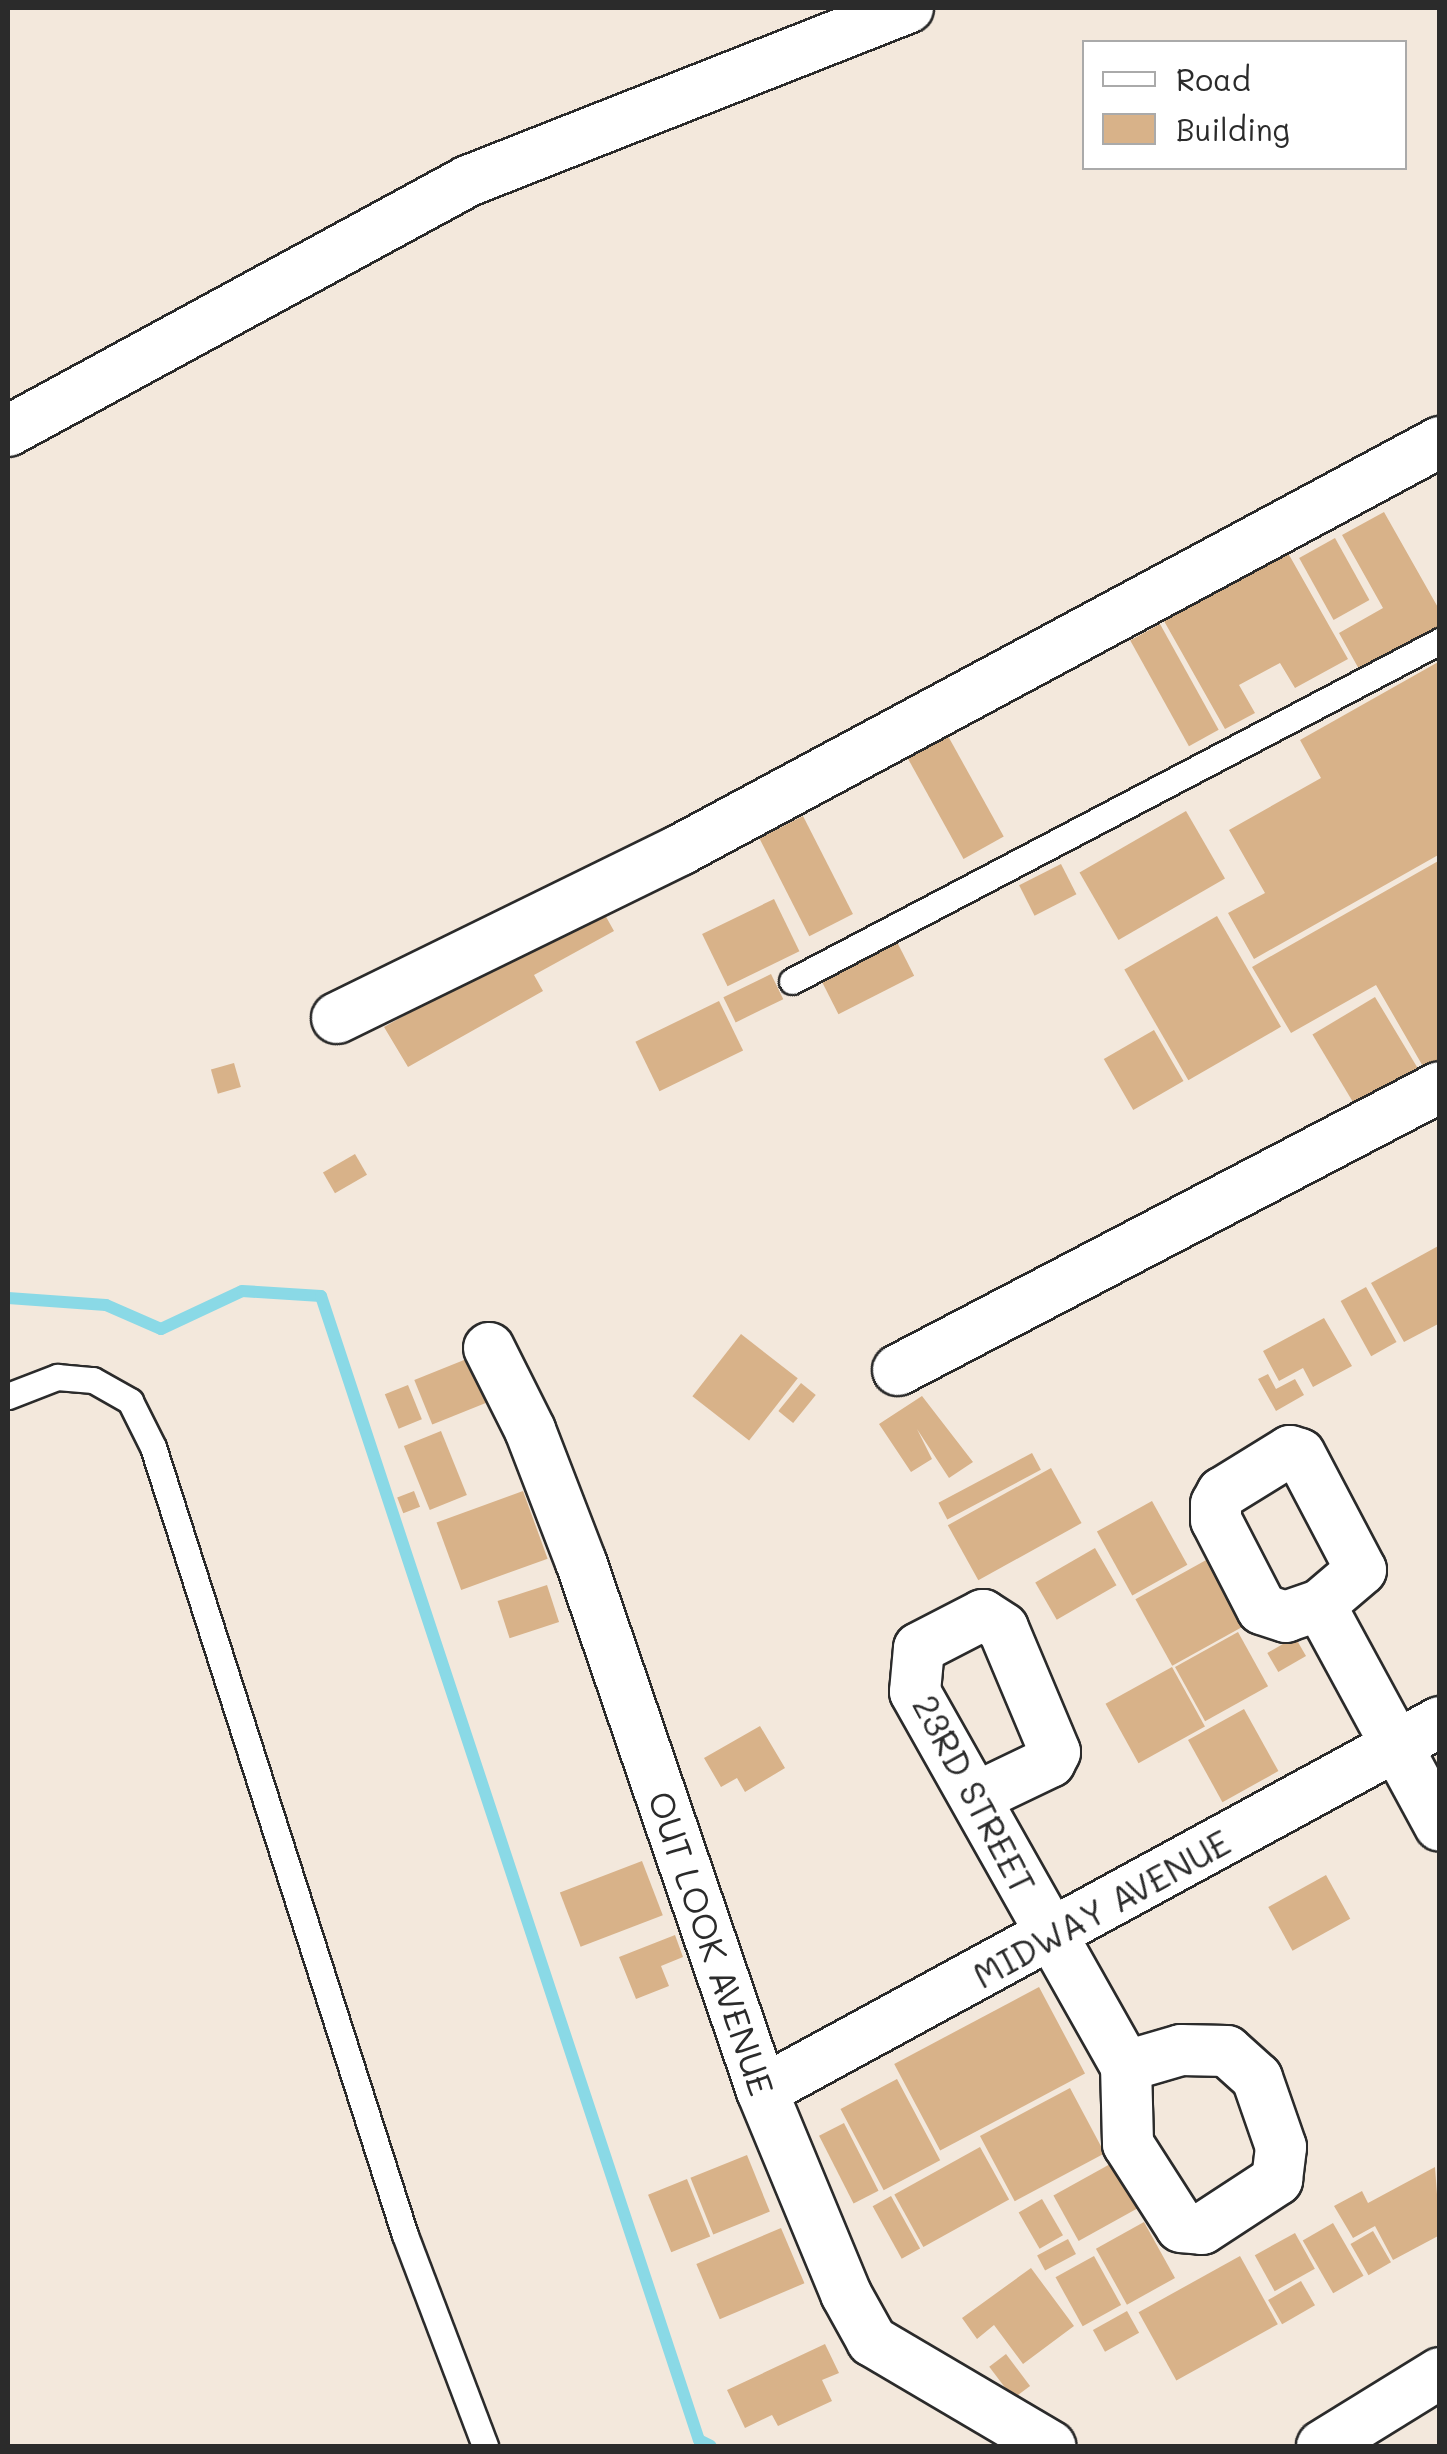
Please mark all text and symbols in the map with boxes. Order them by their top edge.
legend [1082,40,1407,170]
text: Road [1176,59,1251,99]
text: Building [1176,109,1290,149]
street label: 23RD STREET [905,1687,1045,1901]
street label: OUT LOOK AVENUE [640,1785,784,2101]
street label: MIDWAY AVENUE [965,1820,1237,1996]

